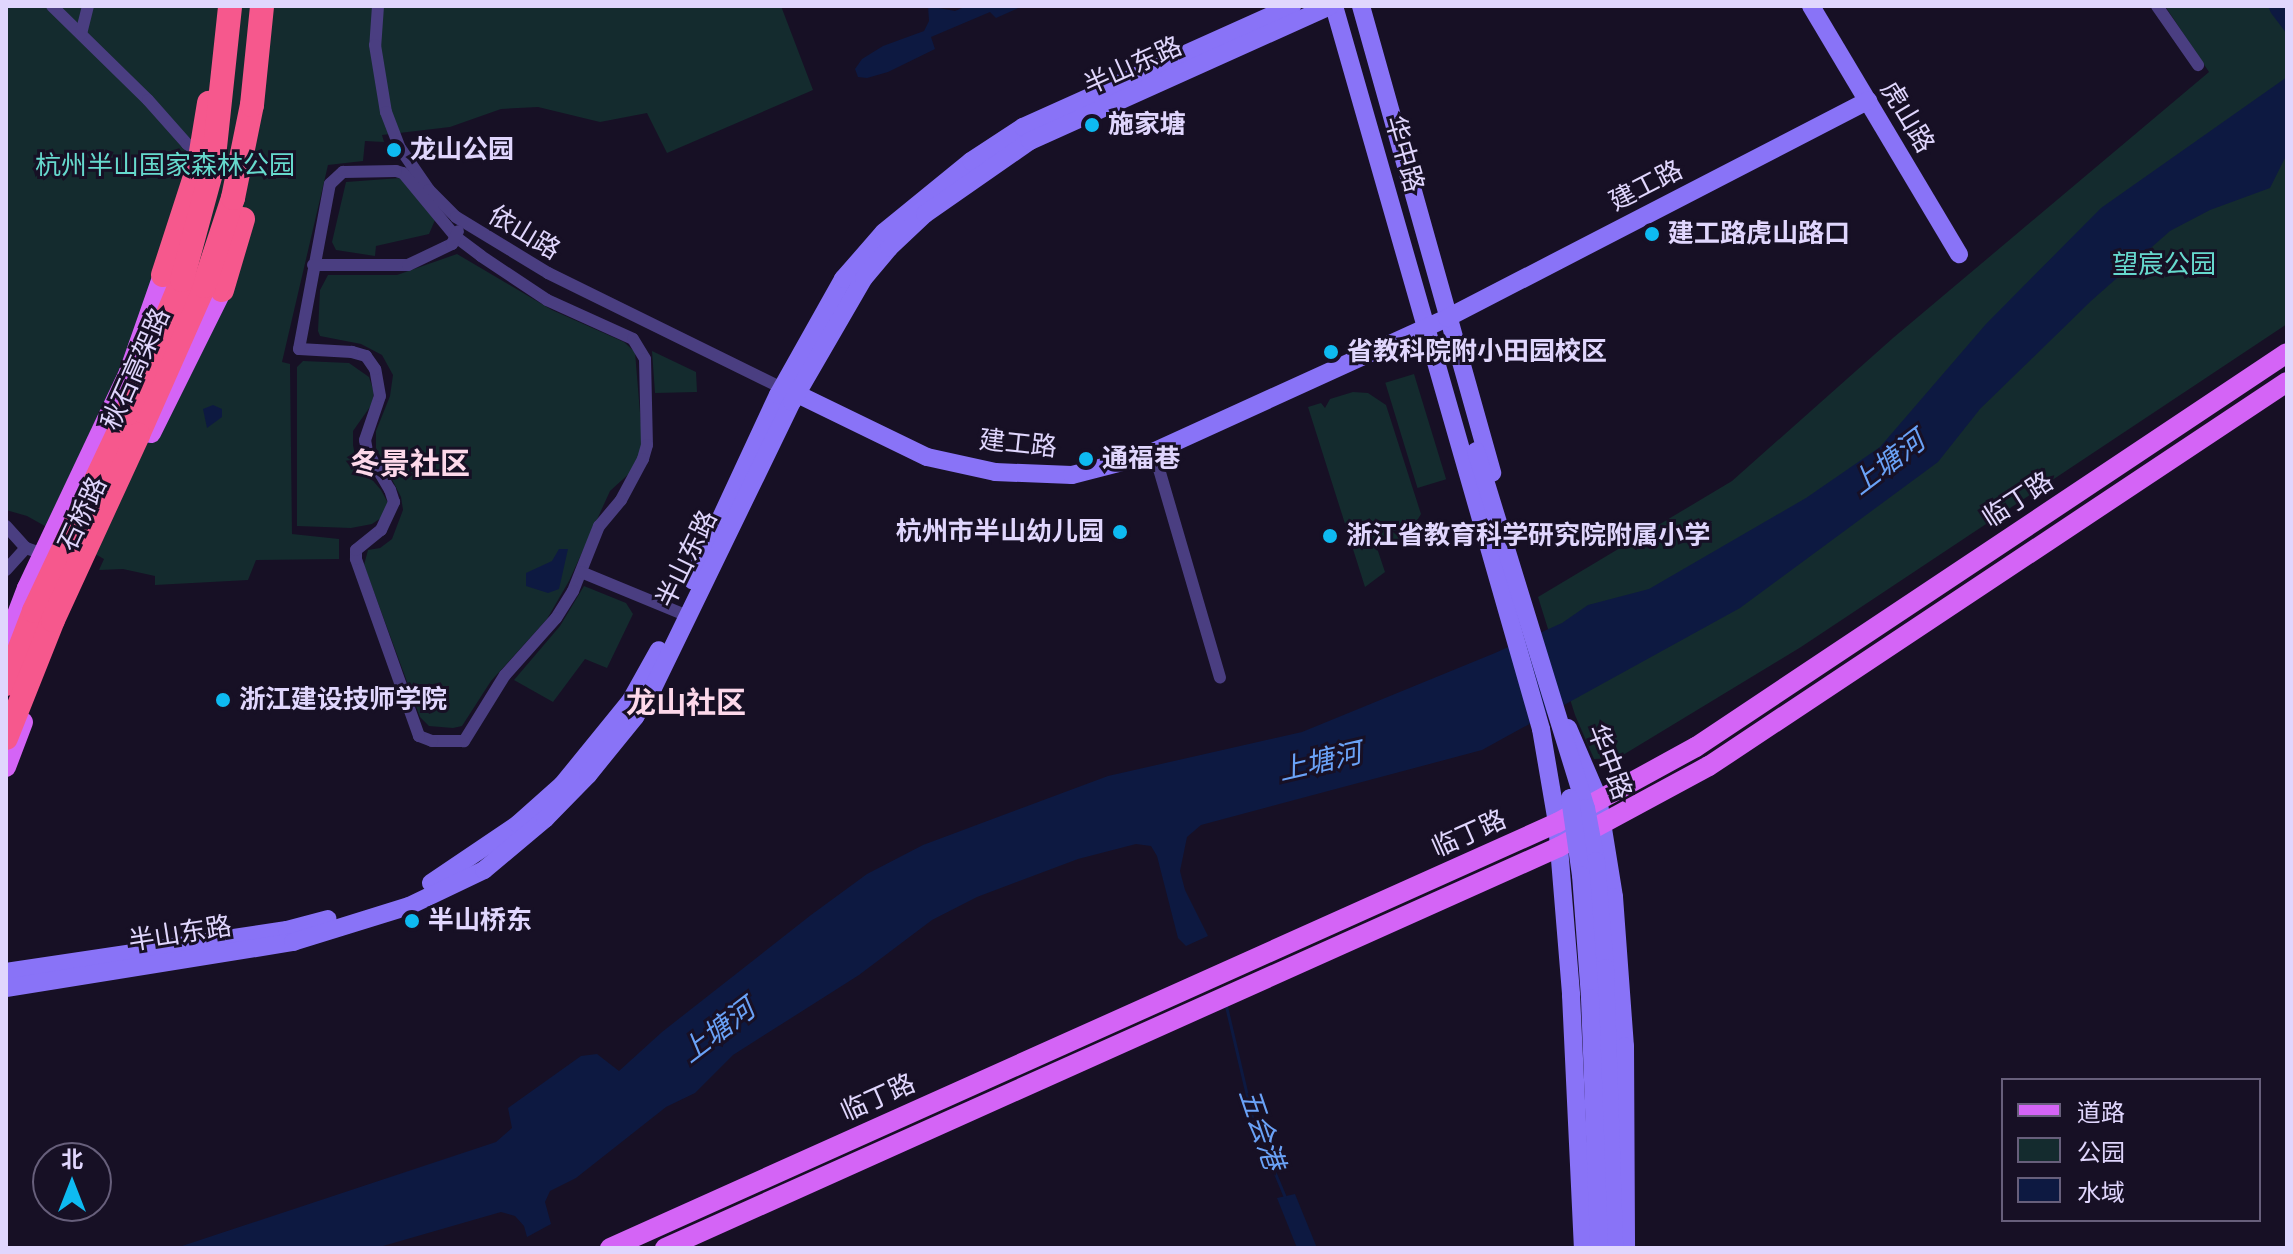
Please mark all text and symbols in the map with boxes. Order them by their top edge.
street label: 半山东路 [1079,31,1187,101]
street label: 虎山路 [1874,76,1940,158]
place label: 施家塘 [1108,109,1186,141]
street label: 华中路 [1378,112,1430,196]
marker: 施家塘 [1083,116,1101,134]
place label: 龙山公园 [410,134,514,166]
marker: 龙山公园 [385,141,403,159]
park label: 杭州半山国家森林公园 [35,150,295,182]
street label: 建工路 [1604,154,1688,218]
street label: 依山路 [483,200,565,266]
place label: 建工路虎山路口 [1668,218,1850,250]
marker: 建工路虎山路口 [1643,225,1661,243]
park label: 望宸公园 [2112,249,2216,281]
street label: 秋石高架路 [95,303,177,435]
place label: 省教科院附小田园校区 [1347,336,1607,368]
marker: 省教科院附小田园校区 [1322,343,1340,361]
street label: 建工路 [978,424,1058,464]
water label: 上塘河 [1844,424,1932,502]
place label: 通福巷 [1102,443,1180,475]
district label: 冬景社区 [350,446,470,482]
marker: 通福巷 [1077,450,1095,468]
street label: 临丁路 [1977,466,2059,534]
street label: 石桥路 [52,472,114,556]
street label: 半山东路 [650,505,724,613]
place label: 杭州市半山幼儿园 [896,516,1104,548]
place label: 浙江省教育科学研究院附属小学 [1346,520,1710,552]
marker: 杭州市半山幼儿园 [1111,523,1129,541]
marker: 浙江省教育科学研究院附属小学 [1321,527,1339,545]
place label: 浙江建设技师学院 [239,684,447,716]
district label: 龙山社区 [626,685,746,721]
marker: 浙江建设技师学院 [214,691,232,709]
street label: 华中路 [1580,720,1638,804]
water label: 上塘河 [1275,736,1365,788]
street label: 临丁路 [1427,804,1511,864]
place label: 半山桥东 [428,905,532,937]
street label: 半山东路 [126,910,234,958]
marker: 半山桥东 [403,912,421,930]
water label: 上塘河 [674,992,762,1070]
street label: 临丁路 [836,1068,920,1128]
legend [2001,1078,2261,1222]
water label: 五会港 [1231,1084,1291,1174]
text: 道路 [2077,1099,2125,1127]
text: 公园 [2077,1139,2125,1167]
north arrow [32,1142,112,1222]
text: 北 [61,1147,83,1172]
text: 水域 [2077,1179,2125,1207]

